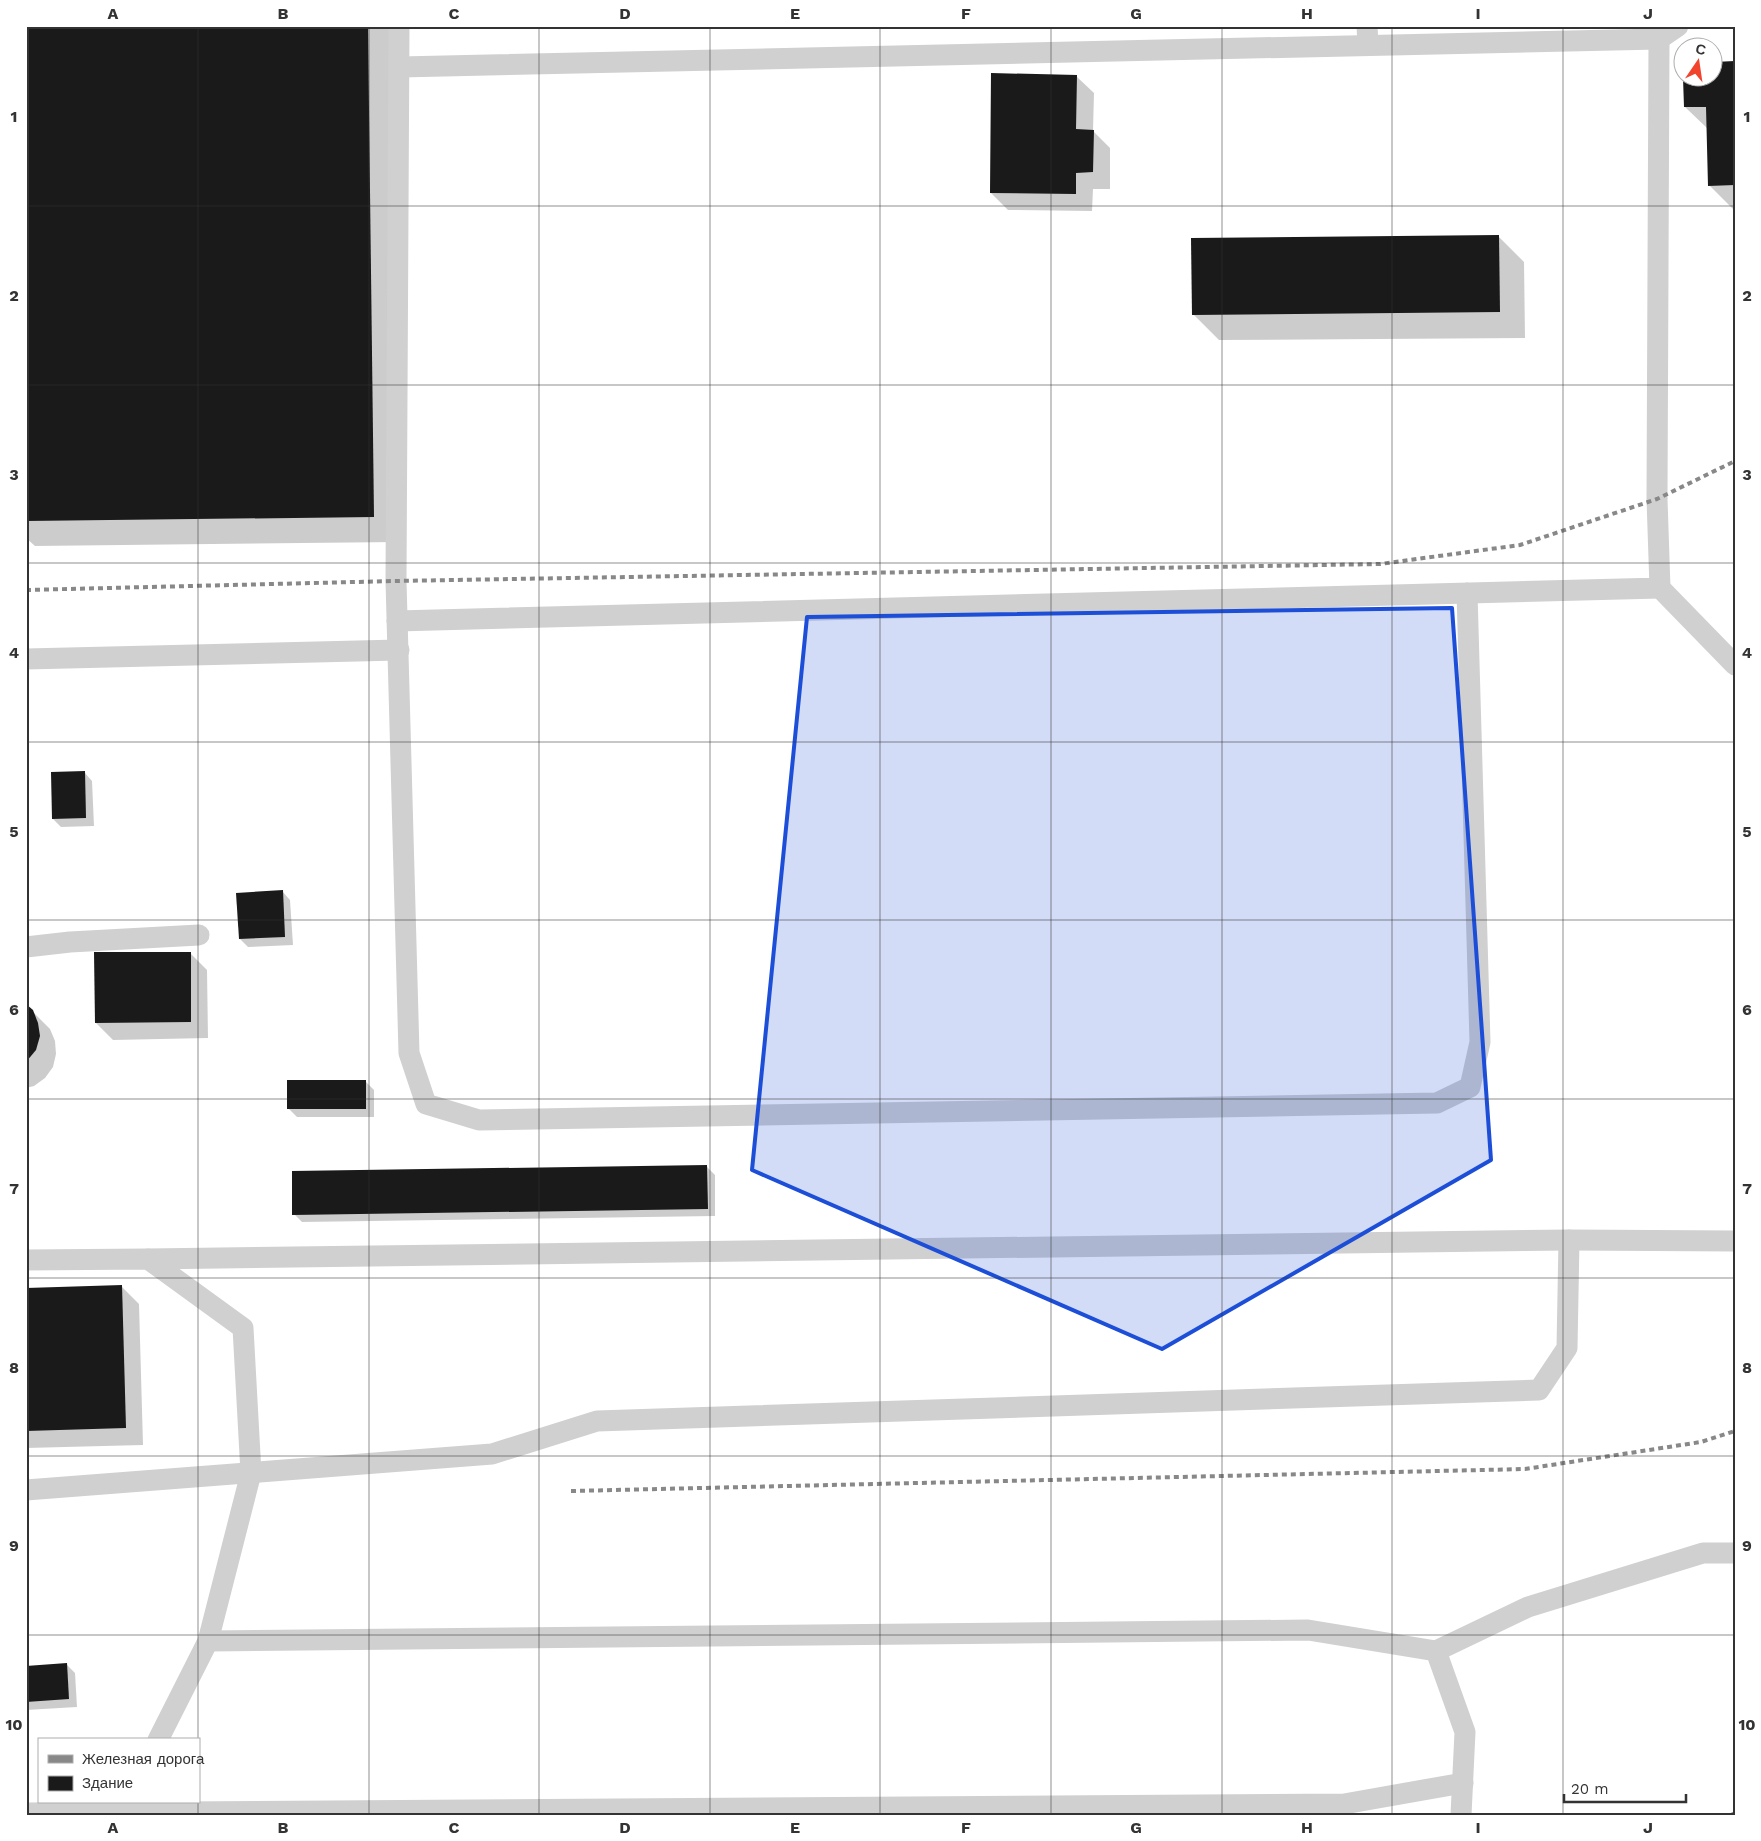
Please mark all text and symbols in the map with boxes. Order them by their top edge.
text: A [108,4,119,23]
text: B [278,4,289,23]
text: C [449,4,460,23]
text: D [619,4,631,23]
text: E [790,4,800,23]
text: F [961,4,971,23]
text: G [1130,4,1142,23]
text: H [1301,4,1313,23]
text: I [1475,4,1481,23]
text: J [1643,4,1653,23]
north arrow [1674,38,1724,88]
text: С [1694,40,1708,58]
text: 1 [11,107,17,126]
text: 1 [1744,107,1750,126]
text: 2 [9,286,19,305]
text: 2 [1742,286,1752,305]
text: 3 [9,465,19,484]
text: 3 [1742,465,1752,484]
text: 4 [9,643,19,662]
text: 4 [1742,643,1752,662]
text: 5 [9,822,19,841]
text: 5 [1742,822,1752,841]
text: 6 [9,1000,19,1019]
text: 6 [1742,1000,1752,1019]
text: 7 [9,1179,19,1198]
text: 7 [1742,1179,1752,1198]
text: 8 [9,1358,19,1377]
text: 8 [1742,1358,1752,1377]
text: 9 [9,1536,19,1555]
text: 9 [1742,1536,1752,1555]
text: 10 [5,1715,23,1734]
text: 10 [1738,1715,1756,1734]
legend [38,1738,200,1804]
text: Железная дорога [82,1750,205,1768]
scale bar [1564,1771,1686,1803]
text: Здание [82,1774,133,1792]
text: 20 m [1571,1780,1609,1798]
text: A [108,1818,119,1837]
text: B [278,1818,289,1837]
text: C [449,1818,460,1837]
text: D [619,1818,631,1837]
text: E [790,1818,800,1837]
text: F [961,1818,971,1837]
text: G [1130,1818,1142,1837]
text: H [1301,1818,1313,1837]
text: I [1475,1818,1481,1837]
text: J [1643,1818,1653,1837]

